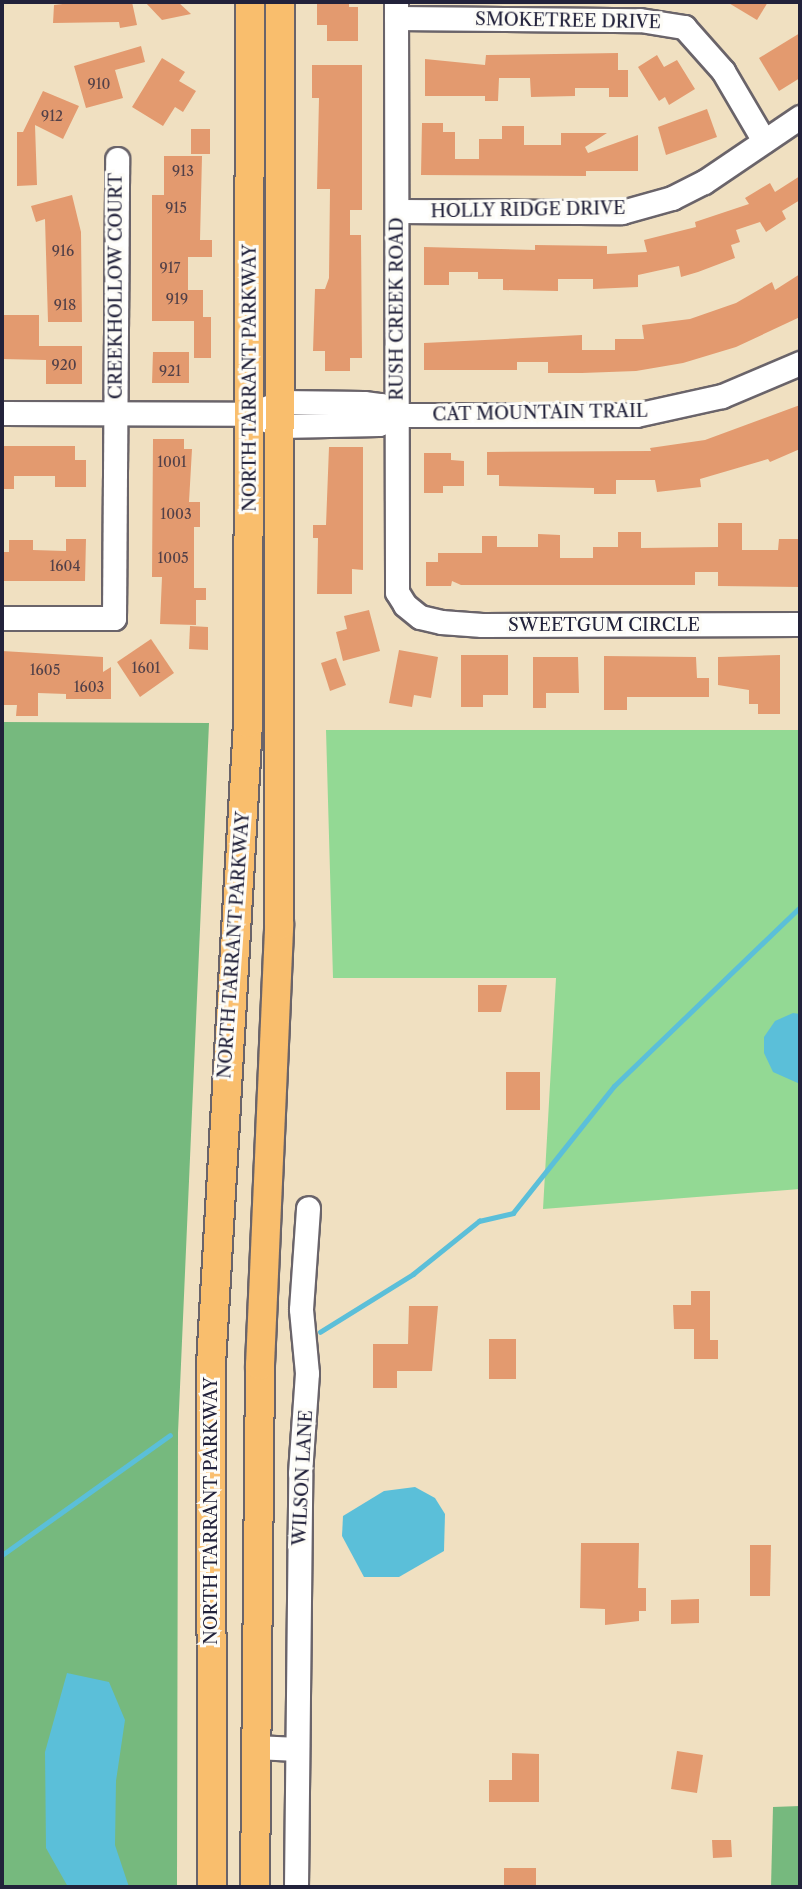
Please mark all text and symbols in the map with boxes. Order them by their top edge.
street label: SMOKETREE DRIVE [475,9,661,33]
house number: 910 [88,76,110,92]
house number: 912 [41,108,63,124]
house number: 913 [172,163,194,179]
street label: CREEKHOLLOW COURT [105,172,127,400]
street label: HOLLY RIDGE DRIVE [430,197,626,223]
house number: 915 [165,200,187,216]
street label: RUSH CREEK ROAD [386,217,408,401]
house number: 916 [52,243,74,259]
street label: NORTH TARRANT PARKWAY [239,244,261,512]
house number: 917 [160,260,180,276]
house number: 919 [166,291,188,307]
house number: 918 [54,297,76,313]
house number: 920 [51,357,77,373]
house number: 921 [159,363,181,379]
street label: CAT MOUNTAIN TRAIL [432,400,648,426]
house number: 1001 [157,454,187,470]
house number: 1003 [160,506,192,522]
house number: 1005 [157,550,189,566]
house number: 1604 [49,558,81,574]
street label: SWEETGUM CIRCLE [508,614,700,636]
house number: 1601 [132,660,160,676]
house number: 1605 [30,662,60,678]
house number: 1603 [74,679,104,695]
street label: NORTH TARRANT PARKWAY [214,810,254,1080]
street label: NORTH TARRANT PARKWAY [200,1377,222,1645]
street label: WILSON LANE [289,1410,317,1546]

